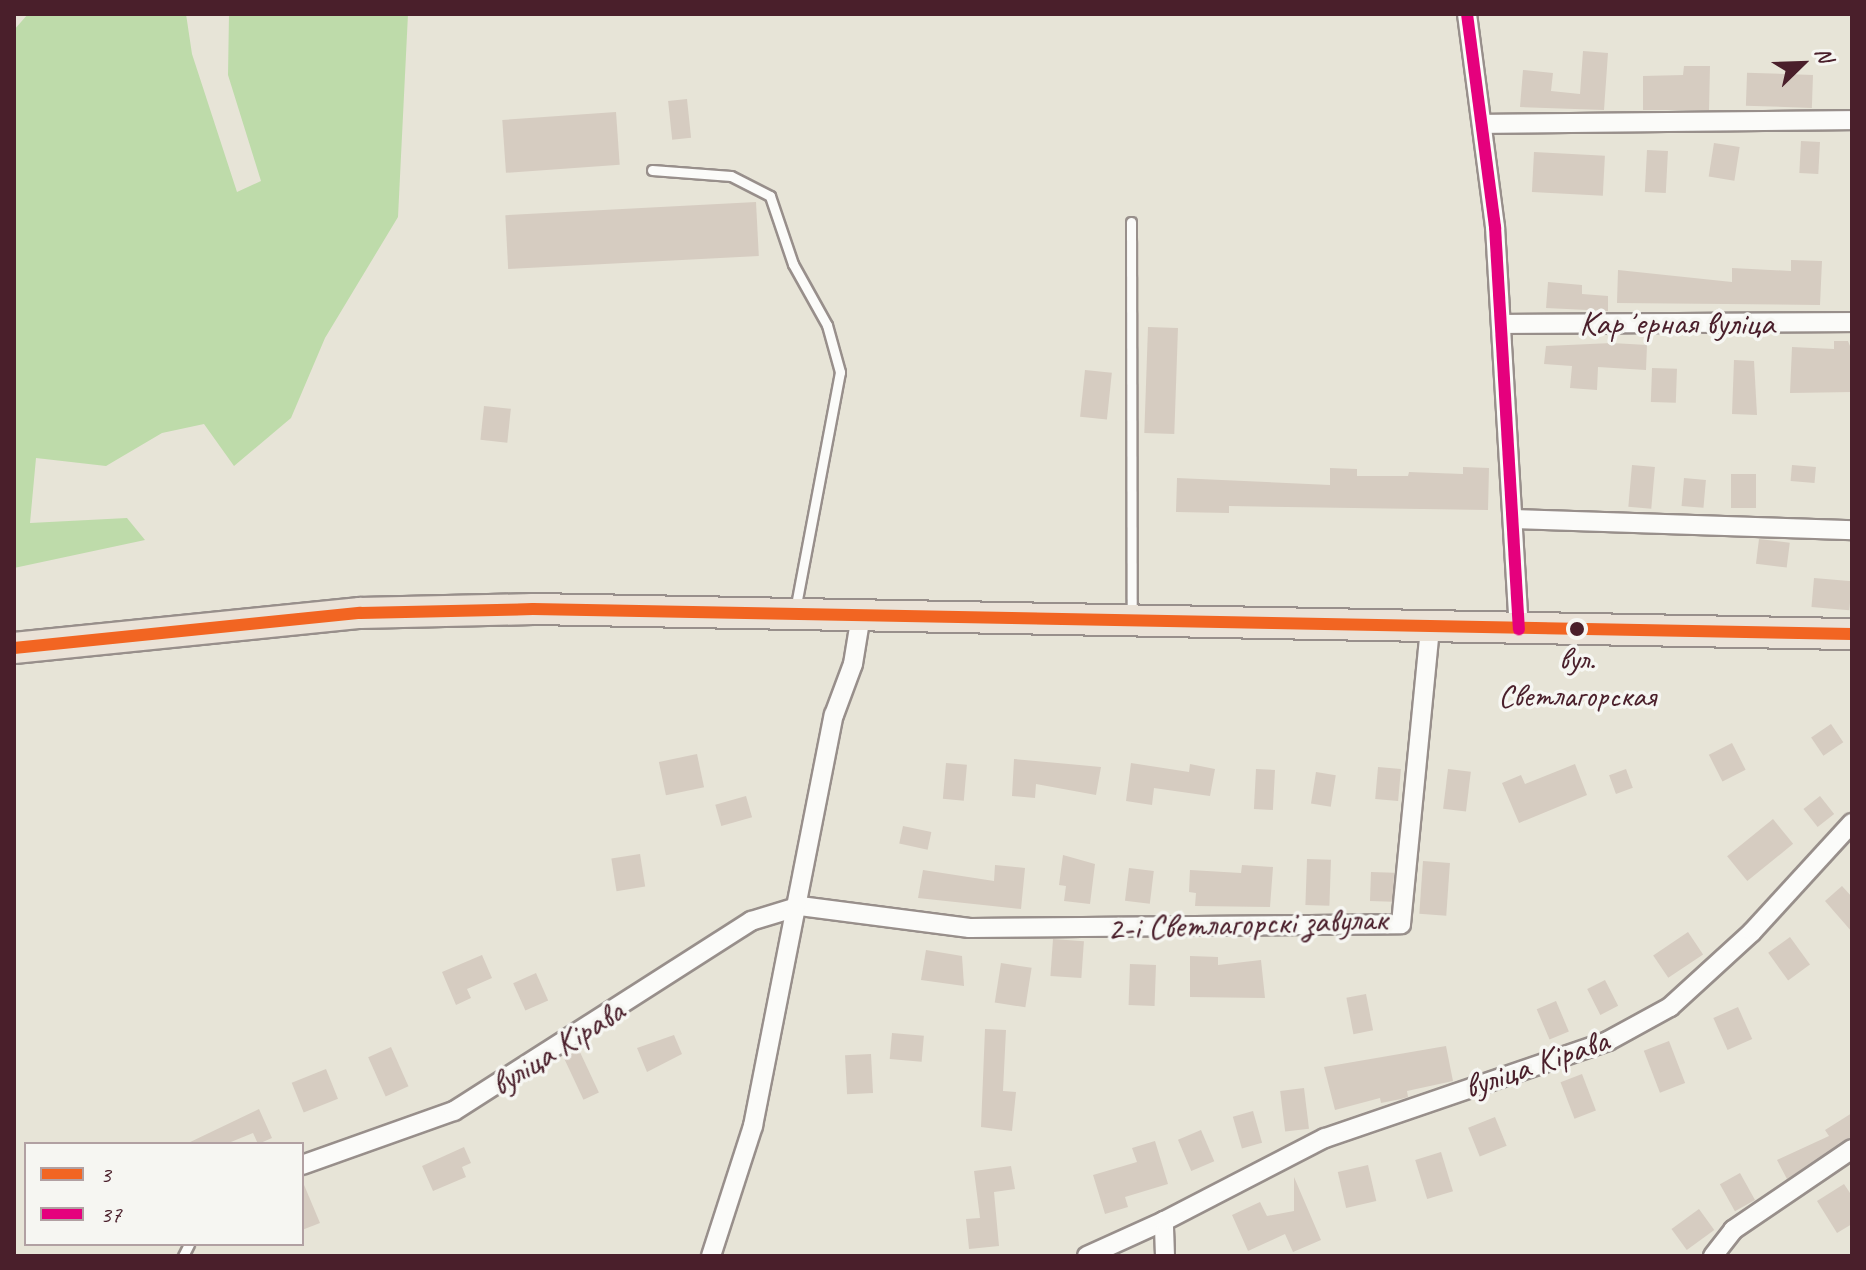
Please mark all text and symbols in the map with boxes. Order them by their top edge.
north arrow [1762,24,1842,104]
text: N [1809,43,1840,66]
street label: Карʼерная вуліца [1580,303,1774,343]
marker: вул. Светлагорская [1569,621,1585,637]
place label: вул. Светлагорская [1498,641,1656,716]
street label: 2-і Светлагорскі завулак [1106,898,1388,948]
street label: вуліца Кірава [483,990,631,1104]
street label: вуліца Кірава [1458,1019,1614,1107]
legend [24,1142,304,1246]
text: 3 [100,1159,111,1189]
text: 37 [100,1199,122,1229]

